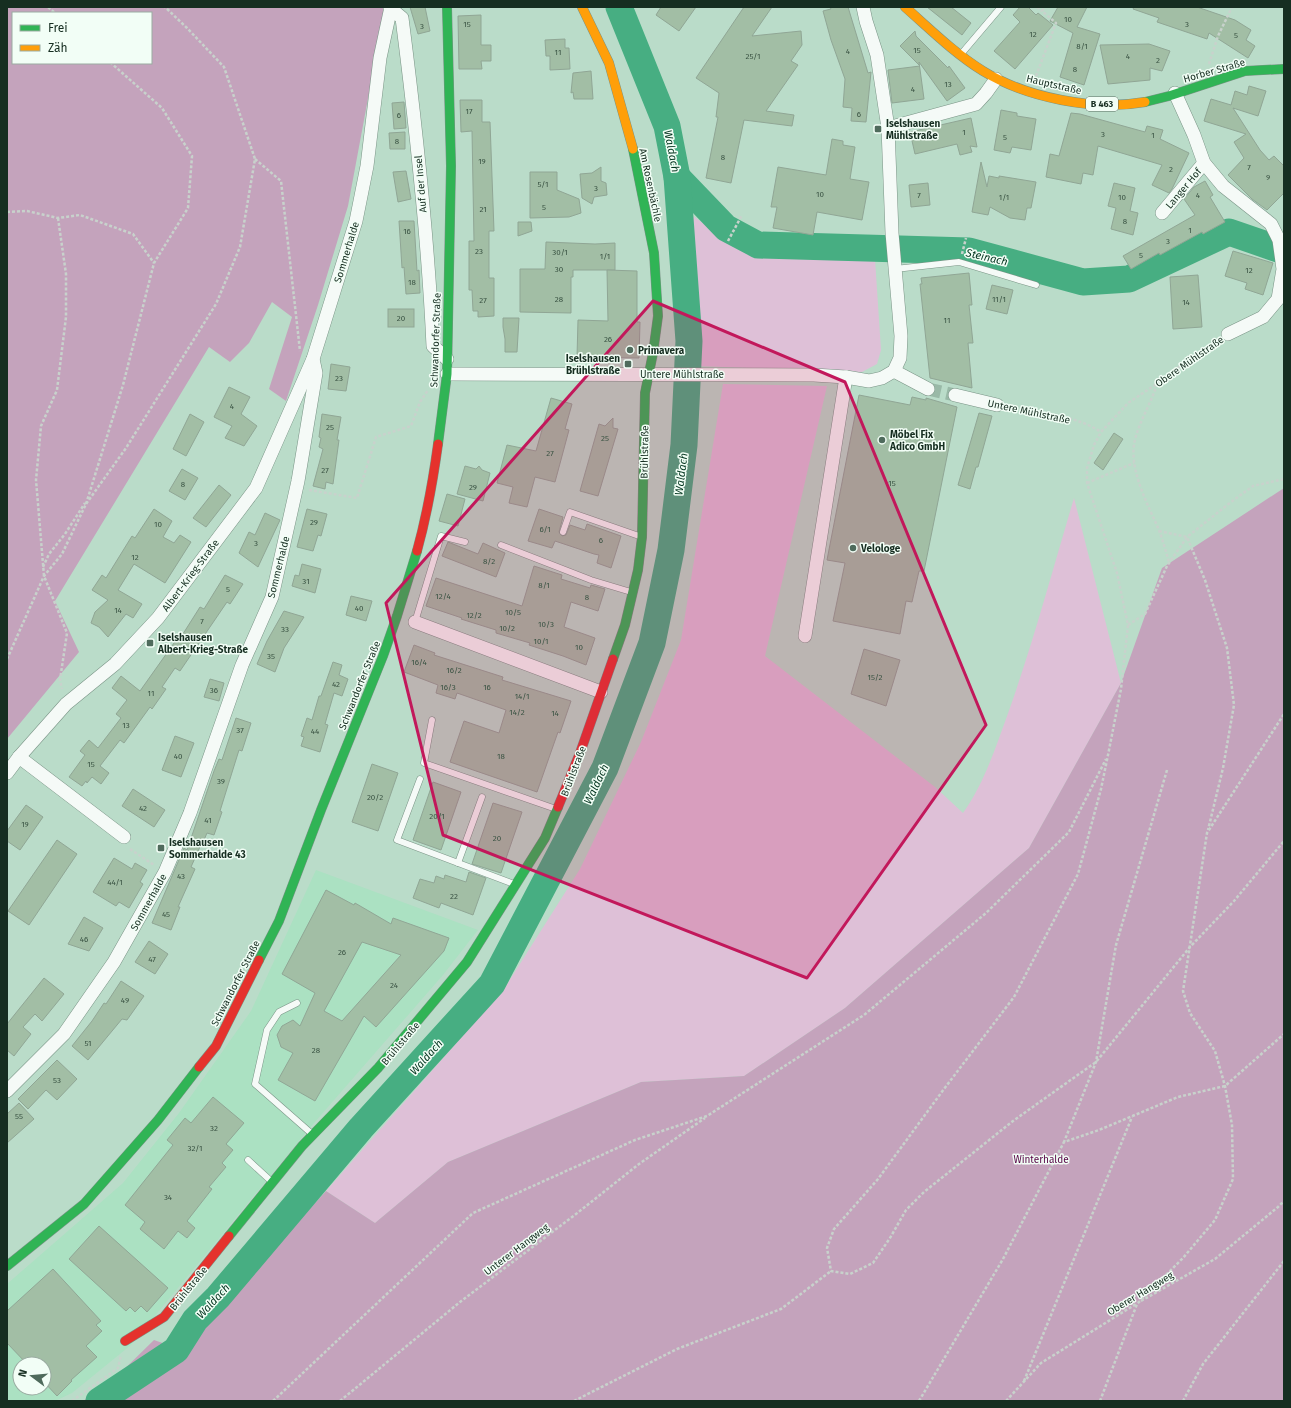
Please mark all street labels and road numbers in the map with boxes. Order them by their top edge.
street label: Horber Straße [1182,56,1247,86]
street label: Hauptstraße [1025,73,1083,97]
road number: B 463 [1086,97,1118,111]
street label: Am Rosenbächle [636,147,664,223]
street label: Auf der Insel [413,155,429,213]
street label: Langer Hof [1163,165,1205,211]
street label: Sommerhalde [332,220,362,284]
street label: Schwandorfer Straße [428,292,444,388]
street label: Obere Mühlstraße [1153,334,1226,390]
street label: Untere Mühlstraße [640,369,724,381]
street label: Untere Mühlstraße [986,397,1071,427]
street label: Brühlstraße [639,425,651,479]
street label: Sommerhalde [265,535,292,599]
street label: Albert-Krieg-Straße [160,537,222,614]
street label: Schwandorfer Straße [337,639,383,732]
street label: Brühlstraße [559,744,589,798]
street label: Sommerhalde [128,872,169,933]
street label: Schwandorfer Straße [209,939,263,1028]
street label: Brühlstraße [379,1019,422,1068]
street label: Unterer Hangweg [482,1221,552,1278]
street label: Brühlstraße [167,1264,210,1313]
street label: Oberer Hangweg [1105,1269,1176,1318]

